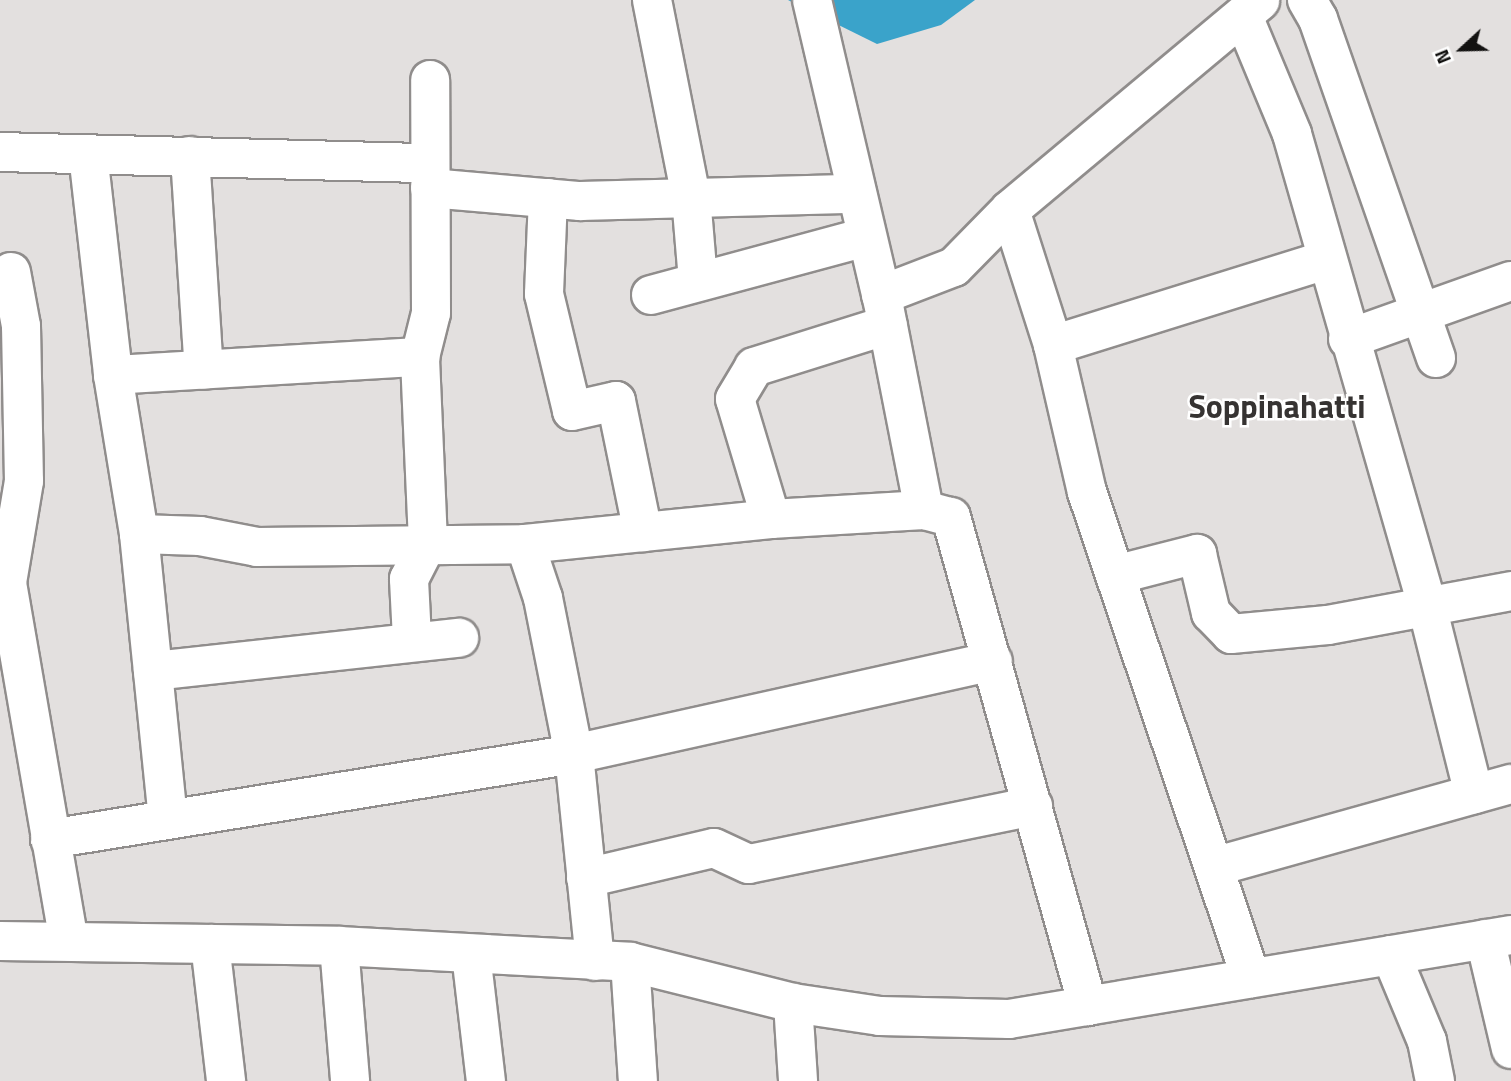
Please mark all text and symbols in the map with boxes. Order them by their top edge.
north arrow [1427,14,1497,84]
text: N [1426,46,1458,69]
district label: Soppinahatti [1188,387,1366,425]

